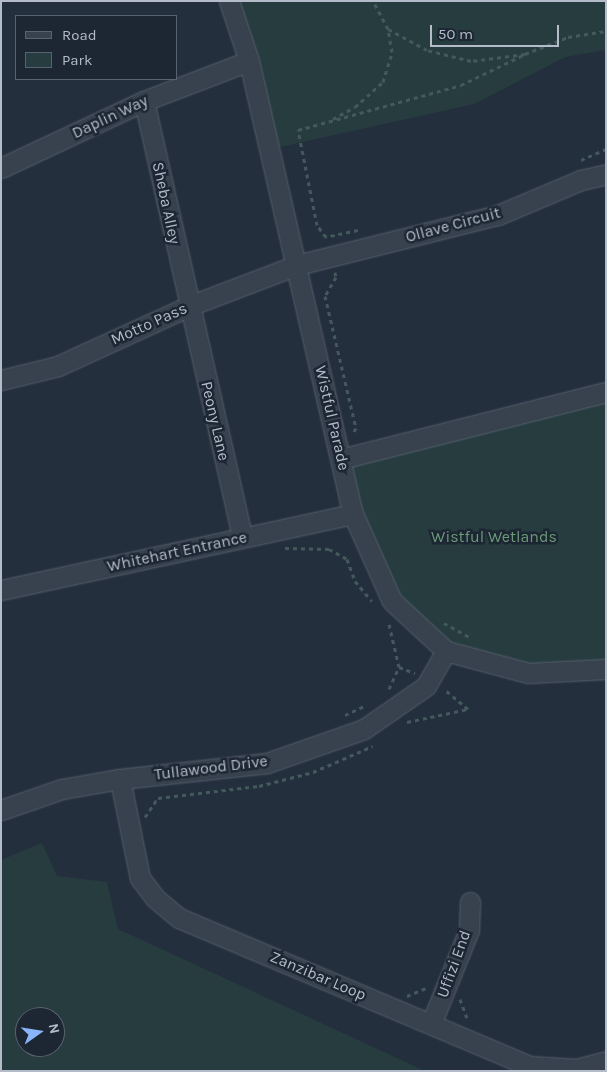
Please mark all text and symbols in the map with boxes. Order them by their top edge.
legend [15,15,178,80]
scale bar [432,15,561,47]
text: 50 m [438,25,473,43]
text: Road [62,26,97,44]
text: Park [62,51,92,69]
street label: Daplin Way [69,91,151,143]
street label: Sheba Alley [148,160,184,246]
street label: Ollave Circuit [404,203,502,247]
street label: Motto Pass [108,299,190,349]
street label: Wistful Parade [311,364,353,472]
street label: Peony Lane [197,379,233,463]
park label: Wistful Wetlands [431,527,557,547]
street label: Whitehart Entrance [105,528,249,576]
street label: Tullawood Drive [153,752,269,784]
street label: Uffizi End [433,928,475,1000]
street label: Zanzibar Loop [267,947,369,1005]
north arrow [15,1007,65,1057]
text: N [45,1022,64,1036]

